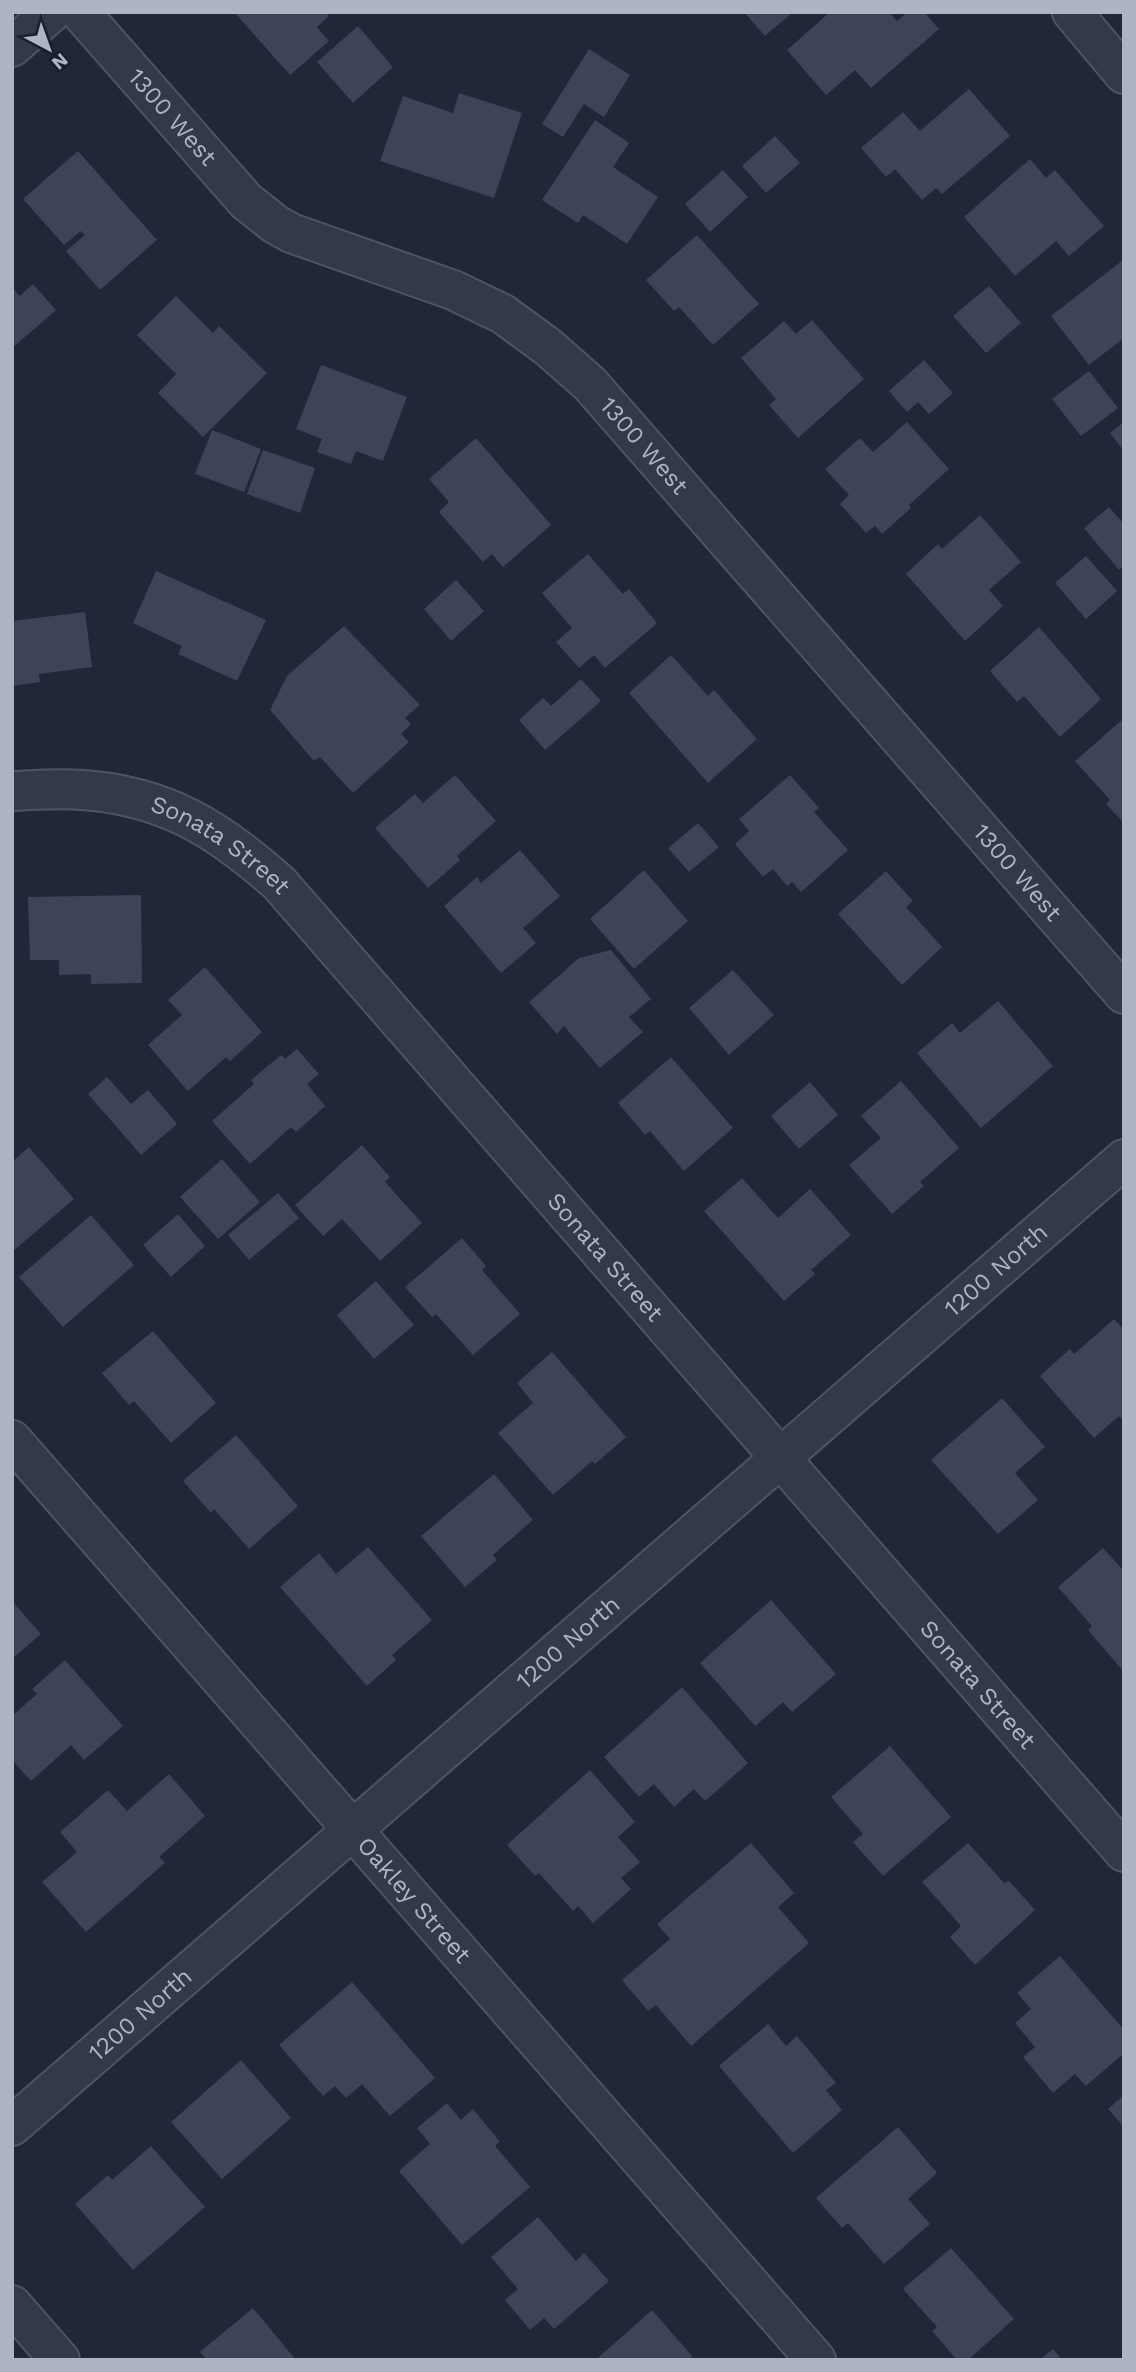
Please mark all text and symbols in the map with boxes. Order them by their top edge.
north arrow [14,14,84,84]
text: N [47,48,73,75]
street label: 1300 West [122,63,222,171]
street label: 1300 West [594,392,694,500]
street label: Sonata Street [147,790,296,900]
street label: 1300 West [968,818,1068,927]
street label: Sonata Street [542,1187,669,1327]
street label: 1200 North [939,1218,1053,1323]
street label: 1200 North [511,1590,625,1695]
street label: Sonata Street [914,1614,1041,1754]
street label: Oakley Street [352,1831,477,1969]
street label: 1200 North [83,1962,197,2067]

